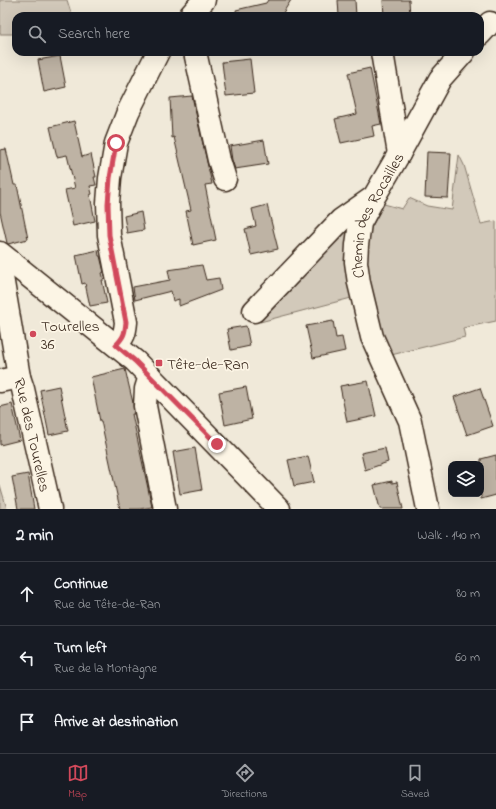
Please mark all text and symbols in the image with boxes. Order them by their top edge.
search box [12,12,484,56]
icon: search [26,23,48,45]
text: Search here [58,23,130,45]
route start [107,134,125,152]
street label: Chemin des Rocailles [346,148,411,280]
place label: Tourelles 36 [41,315,100,357]
marker: Tourelles 36 [28,329,38,339]
place label: Tête-de-Ran [167,353,249,377]
marker: Tête-de-Ran [154,358,164,368]
street label: Rue des Tourelles [6,375,56,494]
route end [208,435,226,453]
map controls [448,461,484,497]
button: layers [448,461,484,497]
text: 2 min [16,523,53,548]
text: Walk · 140 m [417,526,480,545]
text: Continue [54,573,108,595]
icon: ahead [16,583,38,605]
text: 80 m [456,584,480,603]
text: Rue de Tête-de-Ran [54,595,160,614]
text: Turn left [54,637,107,659]
icon: left [16,647,38,669]
text: 60 m [455,648,480,667]
text: Rue de la Montagne [54,659,157,678]
icon: arrive [16,711,38,733]
text: Arrive at destination [54,711,178,733]
tab: Map [67,762,89,802]
tab: Directions [222,762,267,802]
tab: Saved [401,762,429,802]

